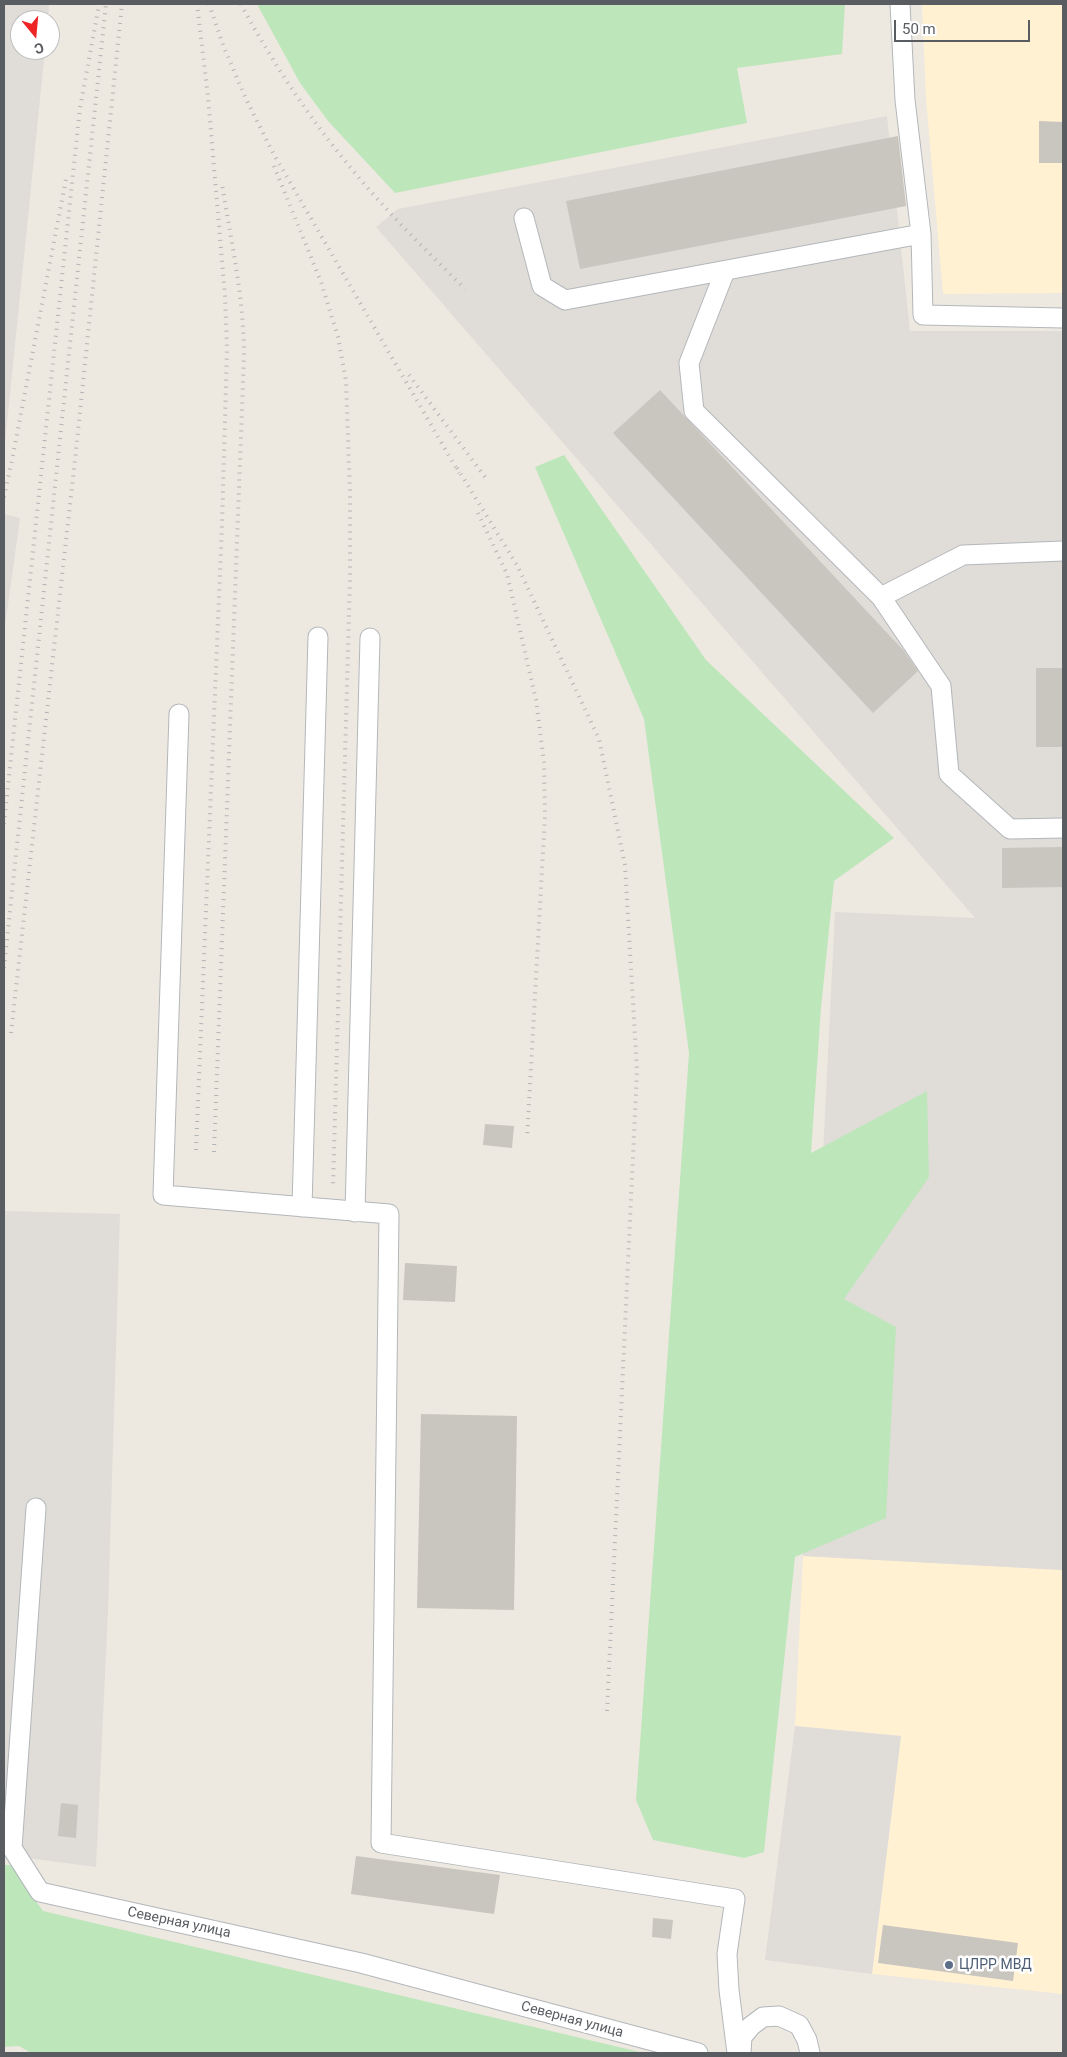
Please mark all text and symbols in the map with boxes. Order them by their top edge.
north arrow [10,10,60,60]
scale bar [897,10,1033,42]
text: 50 m [902,20,936,38]
text: С [32,39,46,57]
street label: Северная улица [126,1904,232,1942]
place label: ЦЛРР МВД [959,1957,1032,1973]
marker: ЦЛРР МВД [943,1959,955,1971]
street label: Северная улица [519,1998,625,2042]

